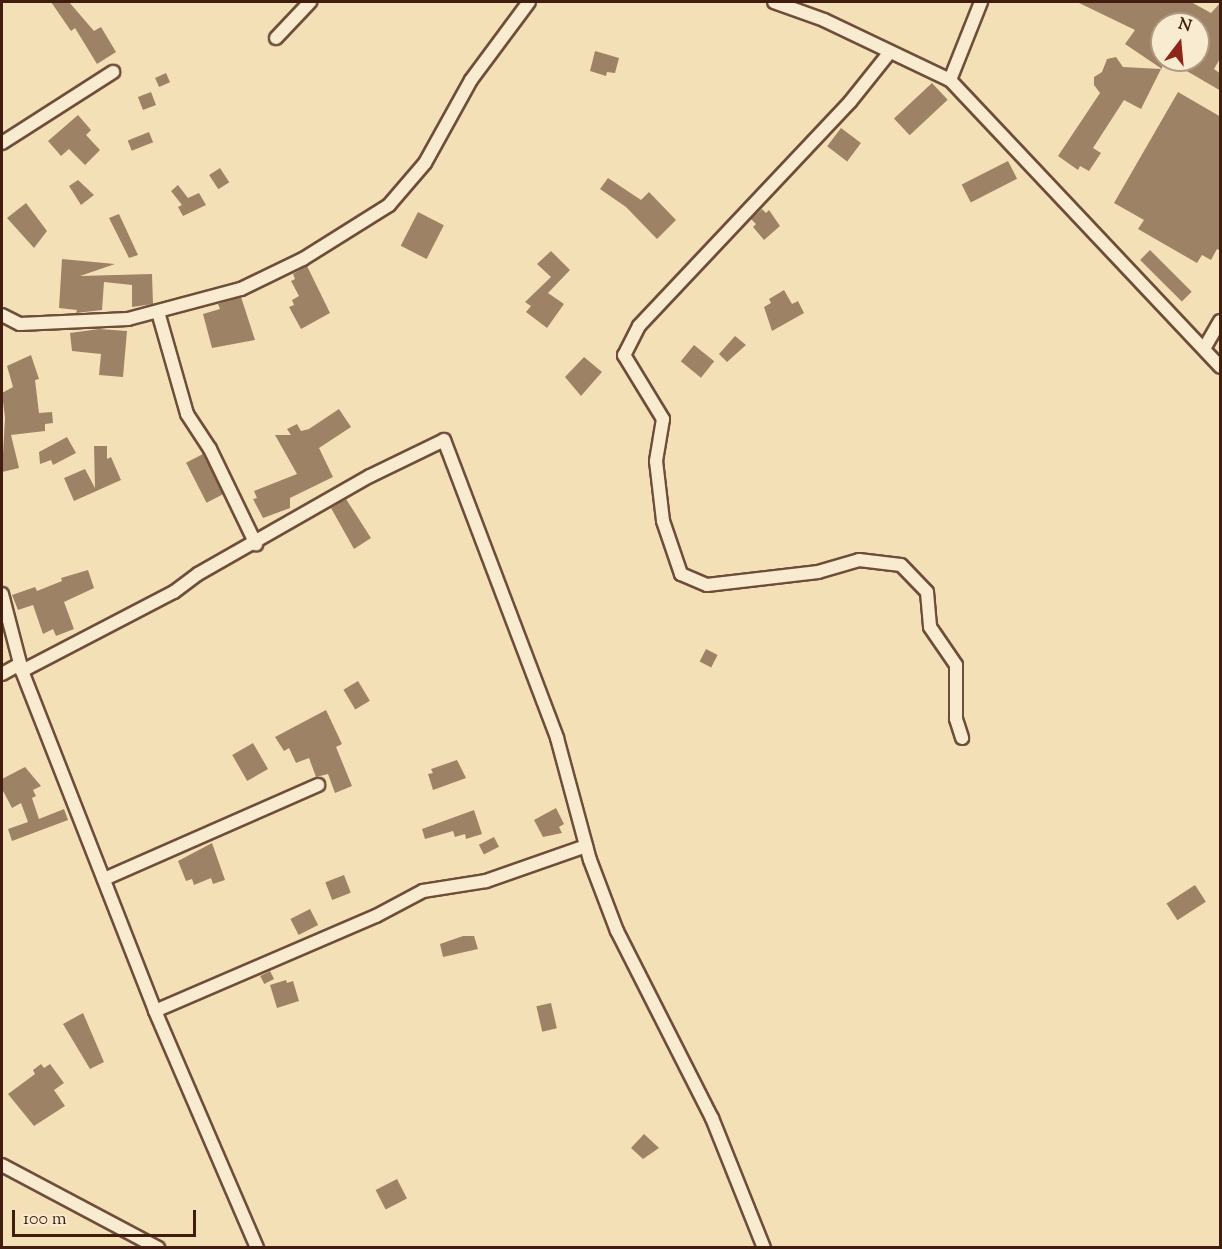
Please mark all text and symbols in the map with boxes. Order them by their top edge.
north arrow [1150,12,1210,72]
text: N [1175,13,1194,39]
scale bar [15,1198,200,1236]
text: 100 m [23,1207,67,1233]

